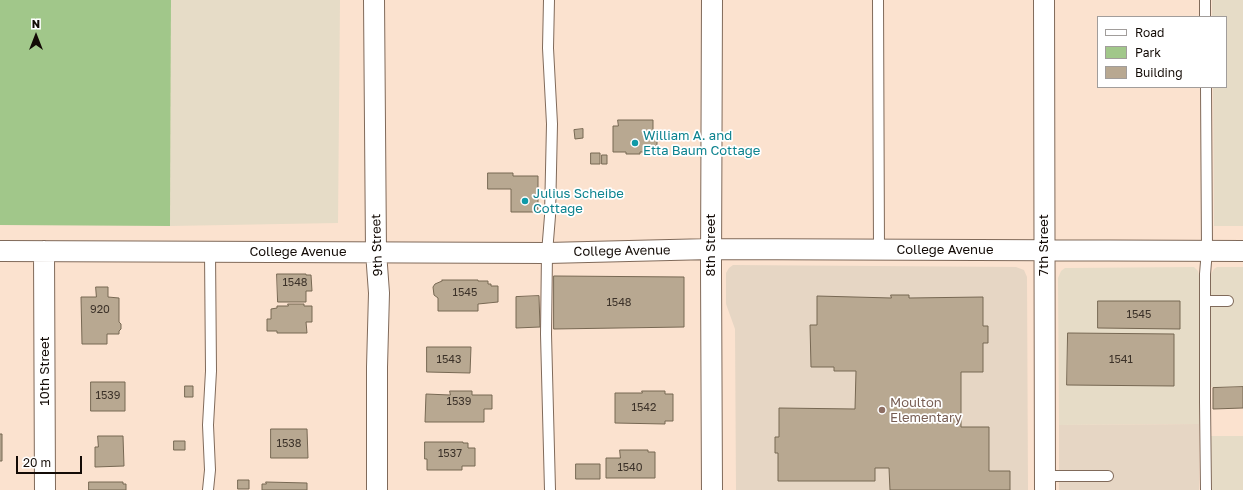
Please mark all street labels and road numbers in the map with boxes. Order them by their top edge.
street label: 9th Street [368,213,386,277]
street label: 8th Street [703,214,719,276]
street label: 7th Street [1036,214,1052,276]
street label: College Avenue [573,242,671,260]
street label: College Avenue [896,242,994,258]
street label: College Avenue [249,244,347,260]
street label: 10th Street [37,336,53,406]

